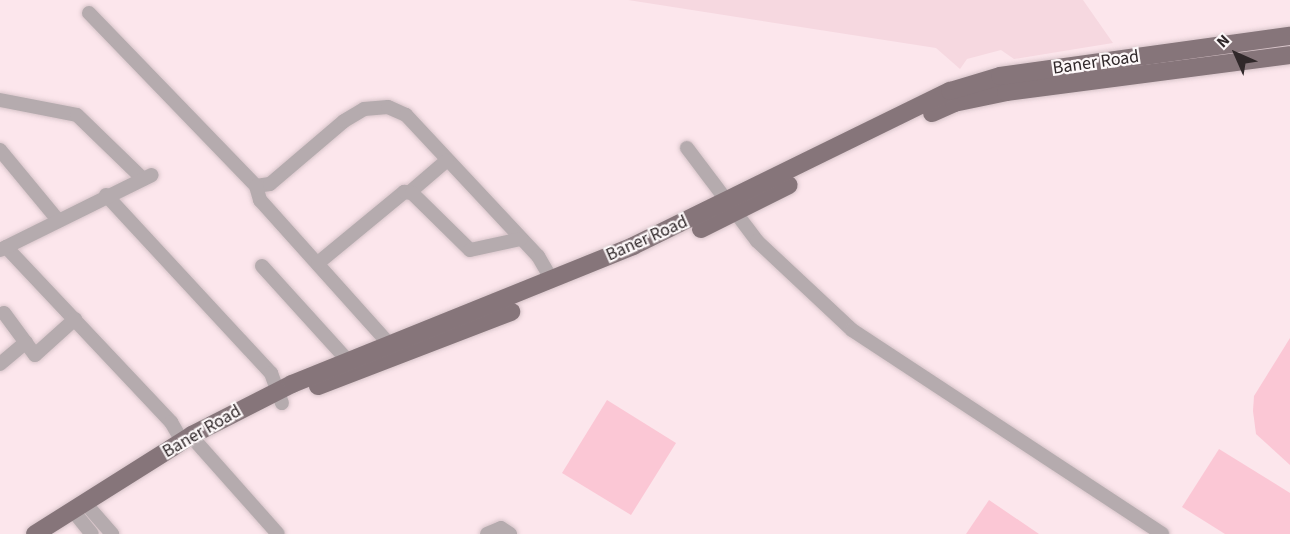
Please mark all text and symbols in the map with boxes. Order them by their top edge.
north arrow [1206,24,1266,84]
text: N [1212,30,1235,53]
street label: Baner Road [1051,46,1141,80]
street label: Baner Road [603,211,691,267]
street label: Baner Road [159,401,245,463]

